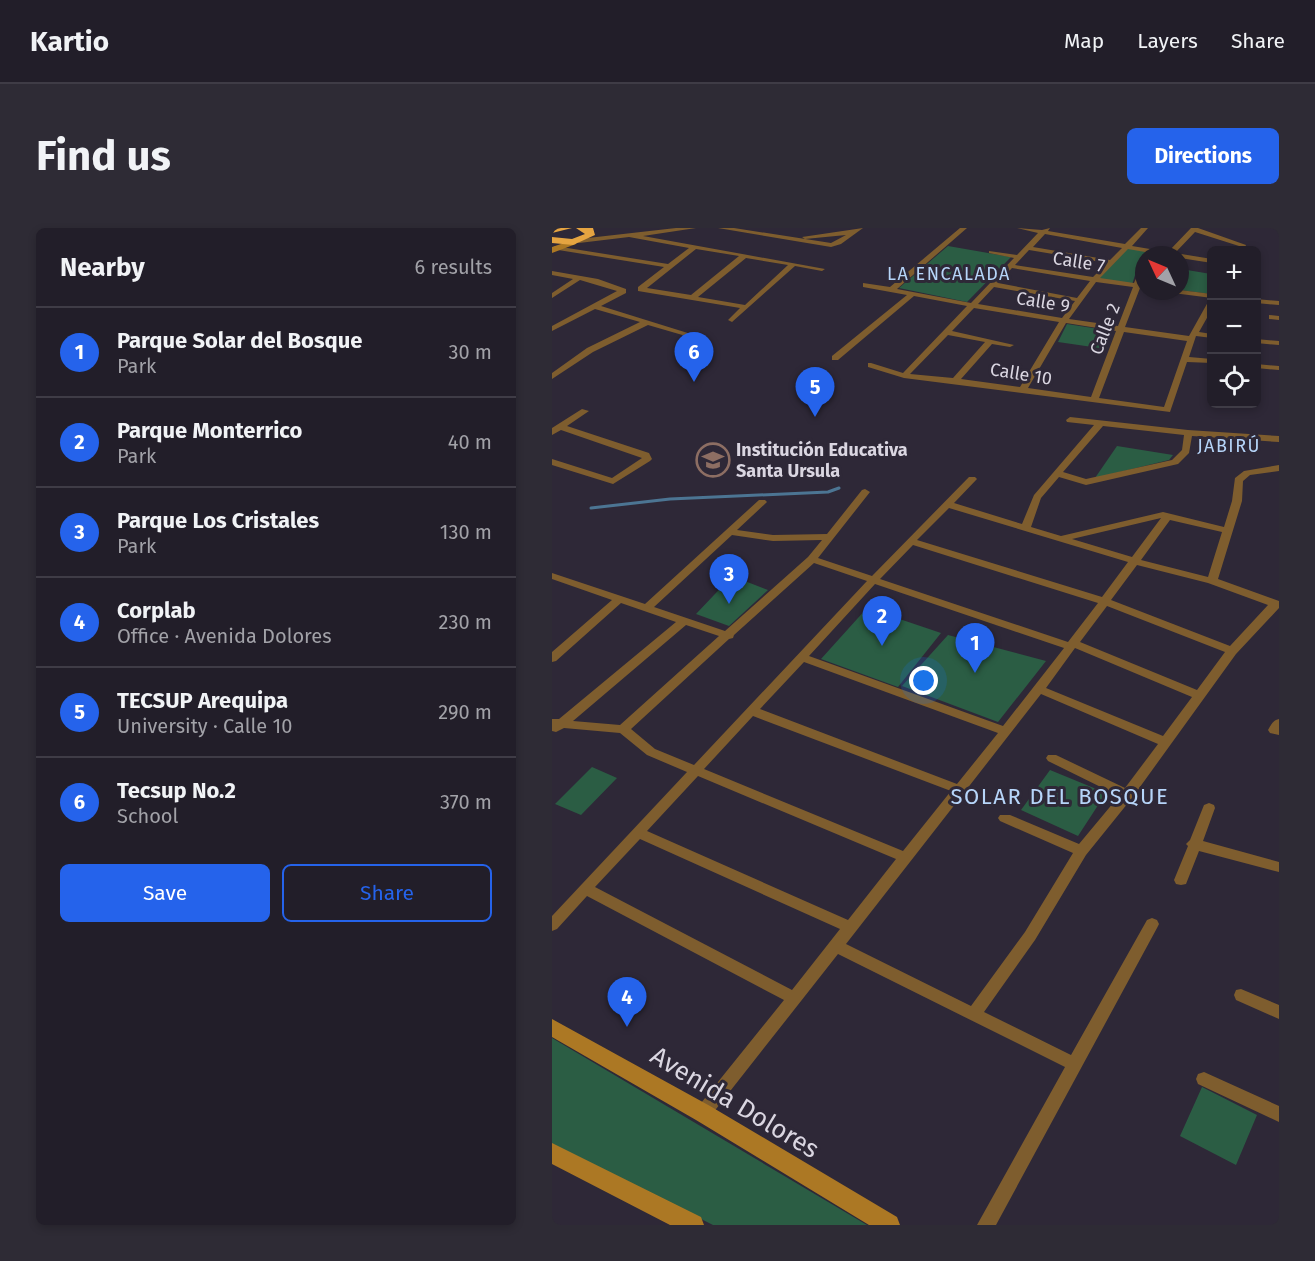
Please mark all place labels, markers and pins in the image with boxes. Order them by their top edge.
pin: 6 [674,332,714,382]
pin: 5 [796,368,834,417]
place label: Institución Educativa Santa Ursula [736,439,908,482]
school or university icon: Institución Educativa Santa Ursula [695,442,731,478]
pin: 3 [710,554,748,604]
pin: 2 [862,596,902,646]
pin: 1 [956,624,994,673]
pin: 4 [608,978,646,1027]

